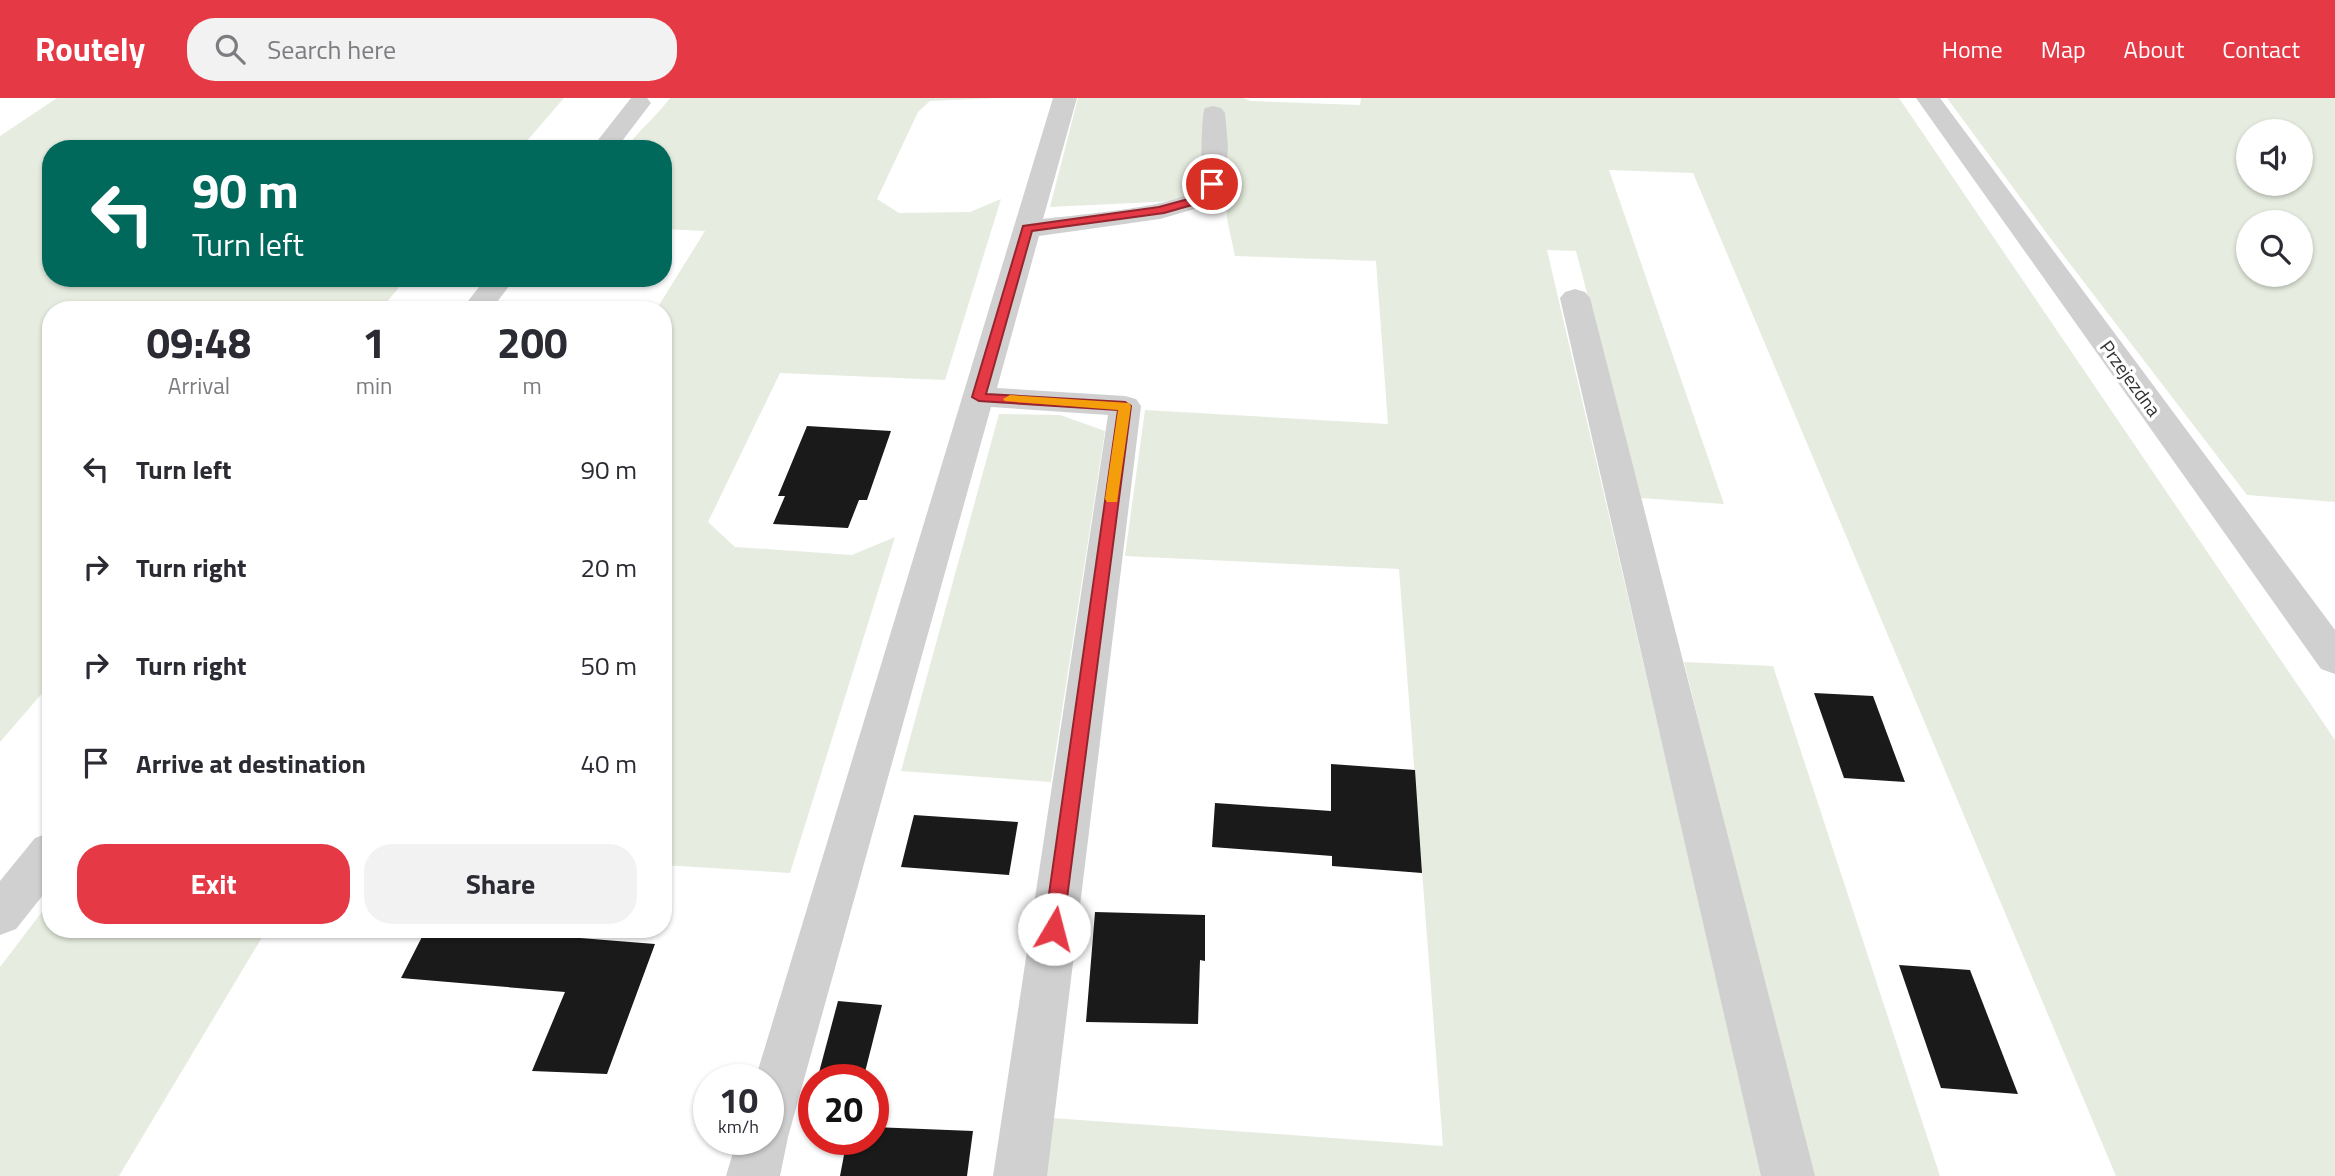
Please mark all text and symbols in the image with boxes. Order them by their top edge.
search box [187,18,677,81]
text: Routely [35,24,145,74]
icon: search [211,30,249,68]
text: Search here [267,30,396,69]
text: Home [1942,31,2003,67]
text: Map [2041,31,2086,67]
text: About [2124,31,2184,67]
text: Contact [2222,31,2300,67]
map controls [2236,119,2313,287]
button: sound [2236,119,2313,196]
text: 90 m [192,152,299,227]
pin [1182,154,1242,214]
icon: arrive [1193,165,1231,203]
icon: left [77,168,168,259]
button: search [2236,210,2313,287]
text: Turn left [192,220,304,268]
text: 09:48 [146,310,251,374]
text: 1 [362,310,386,374]
text: 200 [497,310,567,374]
street label: Przejezdna [2093,334,2169,423]
text: Arrival [168,368,230,403]
text: min [356,368,392,403]
text: m [523,368,542,403]
icon: left [77,450,115,488]
text: Turn left [136,450,231,489]
text: 90 m [580,450,637,489]
icon: right [77,548,115,586]
text: Turn right [136,548,247,587]
text: 20 m [580,548,637,587]
icon: right [77,646,115,684]
text: Turn right [136,646,247,685]
text: 50 m [580,646,637,685]
icon: arrive [77,744,115,782]
text: Arrive at destination [136,744,366,783]
text: 40 m [580,744,637,783]
button: Exit [77,844,350,924]
button: Share [364,844,637,924]
position arrow [1017,892,1091,966]
speed limit sign: 20 [798,1064,889,1155]
text: 10 [719,1073,758,1127]
text: km/h [718,1113,759,1140]

